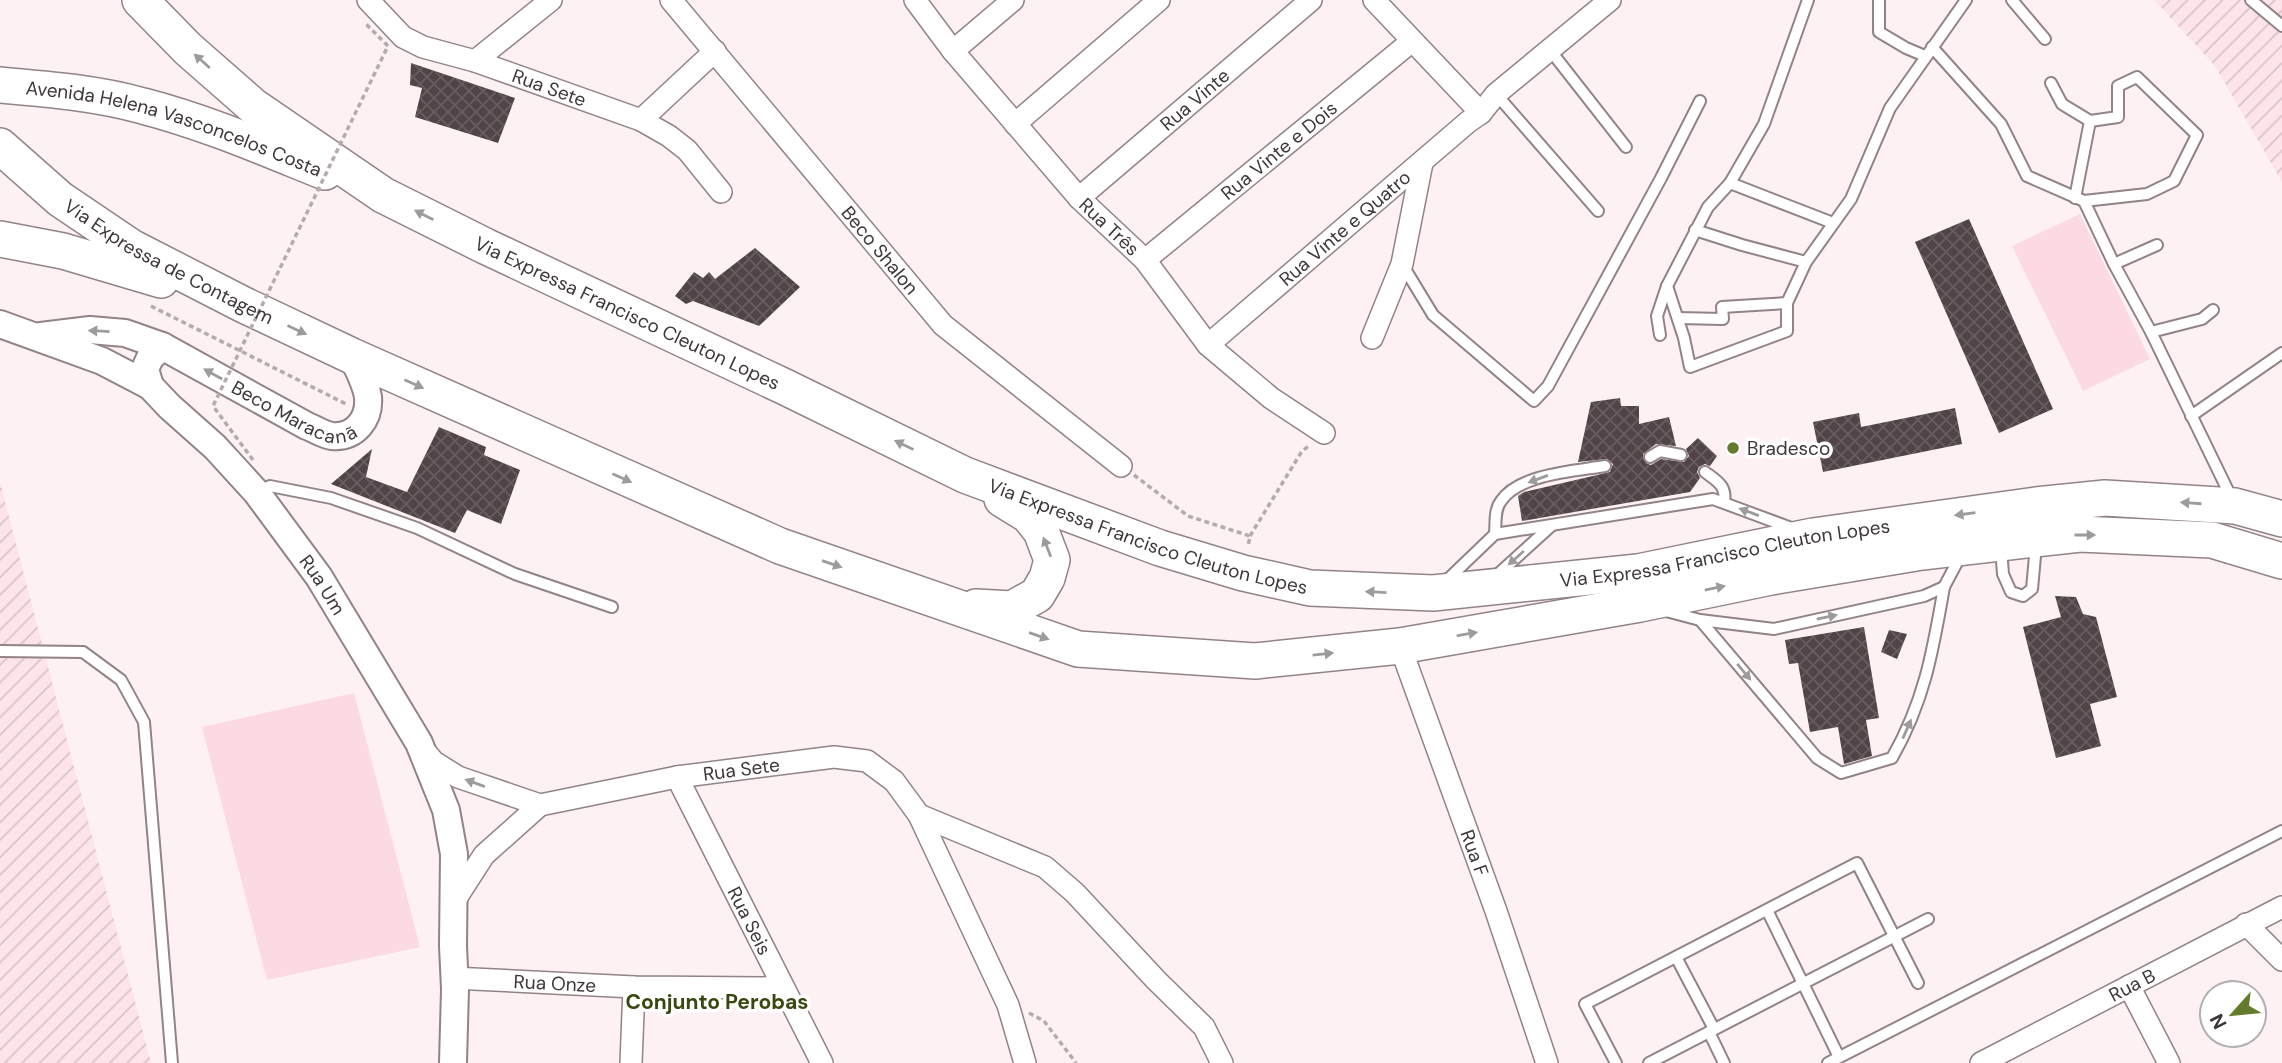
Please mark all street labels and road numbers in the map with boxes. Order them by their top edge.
street label: Rua Sete [509,63,590,113]
street label: Rua Vinte [1155,63,1235,136]
street label: Avenida Helena Vasconcelos Costa [25,75,325,182]
street label: Rua Vinte e Dois [1216,96,1342,206]
street label: Rua Vinte e Quatro [1274,165,1416,292]
street label: Rua Três [1074,192,1145,261]
street label: Via Expressa de Contagem [59,193,277,330]
street label: Beco Shalon [836,201,924,300]
street label: Via Expressa Francisco Cleuton Lopes [470,231,784,396]
street label: Beco Maracanã [227,375,361,449]
street label: Via Expressa Francisco Cleuton Lopes [985,473,1310,600]
street label: Via Expressa Francisco Cleuton Lopes [1559,513,1891,593]
street label: Rua Um [294,550,351,620]
street label: Rua Sete [702,752,781,787]
street label: Rua F [1455,826,1494,880]
street label: Rua Seis [722,882,777,959]
street label: Rua B [2105,963,2160,1008]
street label: Rua Onze [513,969,597,998]

